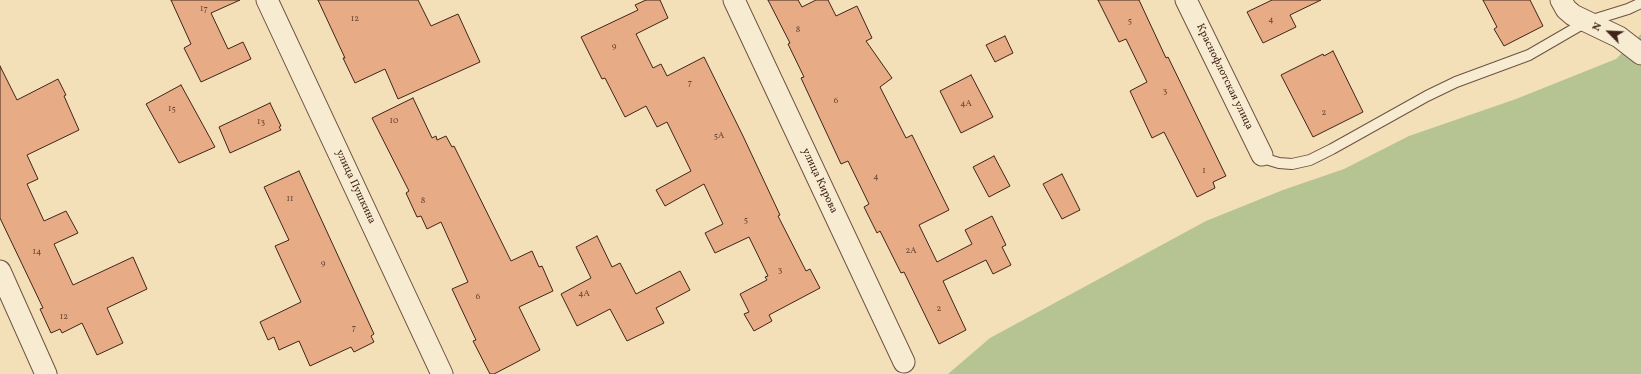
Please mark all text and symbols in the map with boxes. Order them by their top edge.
house number: 17 [200,4,208,14]
north arrow [1589,12,1629,52]
house number: 12 [351,14,359,24]
house number: 4 [1268,15,1274,25]
house number: 5 [1128,16,1132,26]
text: N [1589,20,1606,34]
street label: Краснофлотская улица [1193,22,1255,132]
house number: 8 [796,25,800,35]
house number: 9 [612,42,616,52]
house number: 7 [688,78,692,88]
house number: 3 [1163,86,1167,96]
house number: 6 [834,96,838,106]
house number: 4А [960,99,972,109]
house number: 15 [168,104,176,114]
house number: 2 [1322,108,1326,118]
house number: 10 [390,116,398,126]
house number: 13 [257,117,265,127]
house number: 5А [714,131,724,141]
street label: улица Кирова [798,146,840,216]
street label: улица Пушкина [332,148,378,226]
house number: 1 [1202,166,1206,176]
house number: 4 [873,172,879,182]
house number: 11 [287,194,293,204]
house number: 8 [421,196,425,206]
house number: 5 [744,215,748,225]
house number: 2А [905,246,917,256]
house number: 14 [33,247,41,257]
house number: 9 [321,259,325,269]
house number: 3 [778,265,782,275]
house number: 4А [578,289,590,299]
house number: 6 [476,292,480,302]
house number: 2 [937,304,941,314]
house number: 12 [60,312,68,322]
house number: 7 [352,323,356,333]

